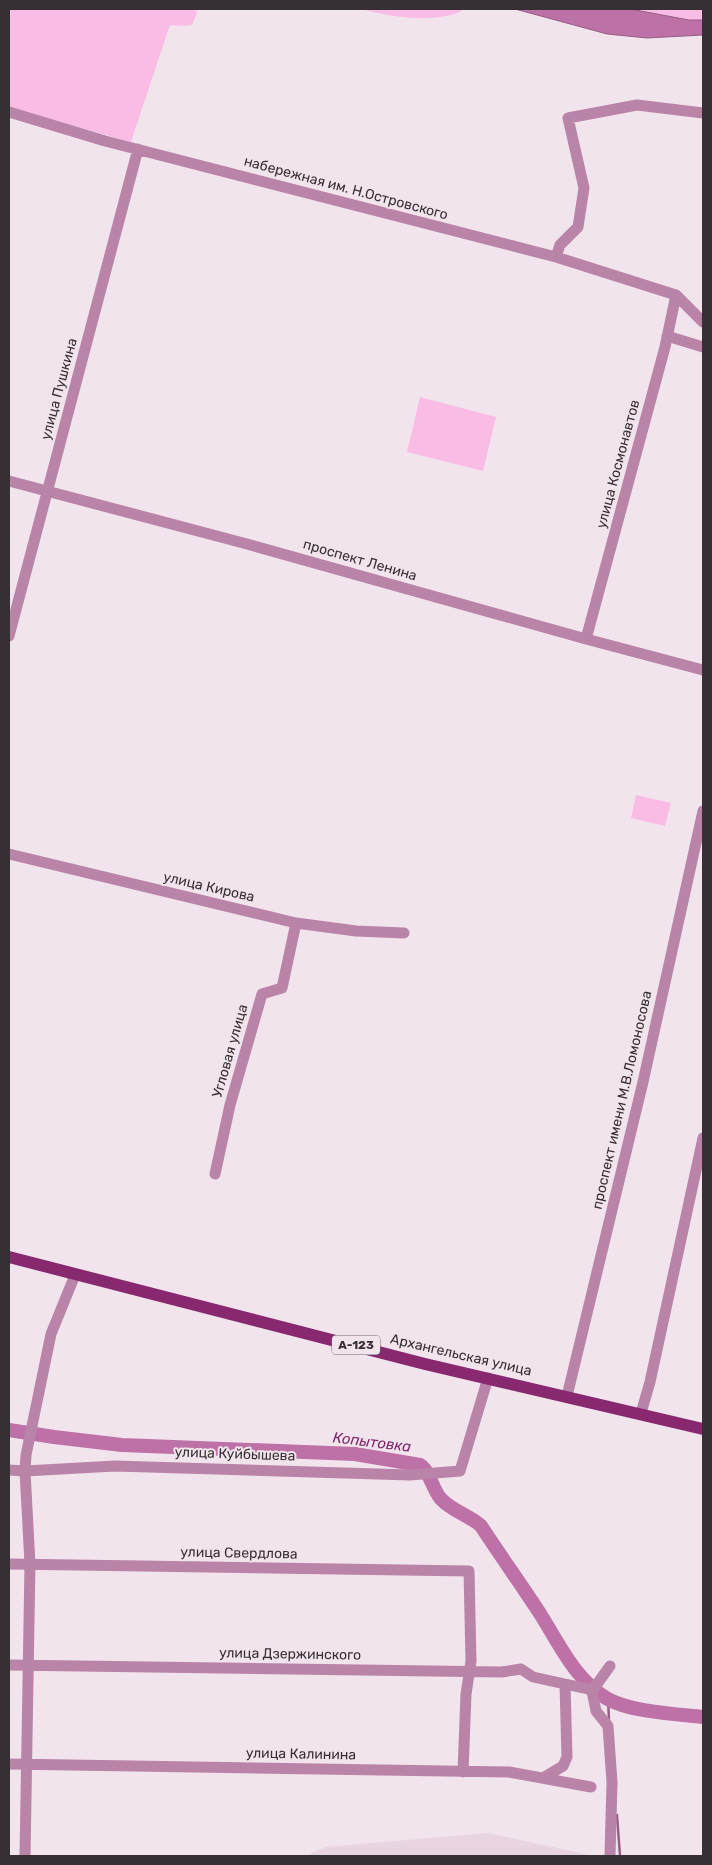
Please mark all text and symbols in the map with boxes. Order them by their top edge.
street label: набережная им. Н.Островского [242,153,450,223]
street label: улица Пушкина [37,336,81,442]
street label: улица Космонавтов [593,398,643,530]
street label: проспект Ленина [301,536,419,584]
street label: улица Кирова [162,868,256,906]
street label: проспект имени М.В.Ломоносова [589,989,655,1211]
street label: Угловая улица [209,1002,251,1100]
street label: Архангельская улица [389,1330,533,1380]
road number: А-123 [332,1336,380,1354]
water label: Копытовка [332,1428,412,1456]
street label: улица Куйбышева [174,1443,296,1465]
street label: улица Свердлова [180,1543,298,1563]
street label: улица Дзержинского [219,1644,361,1664]
street label: улица Калинина [246,1745,356,1763]

